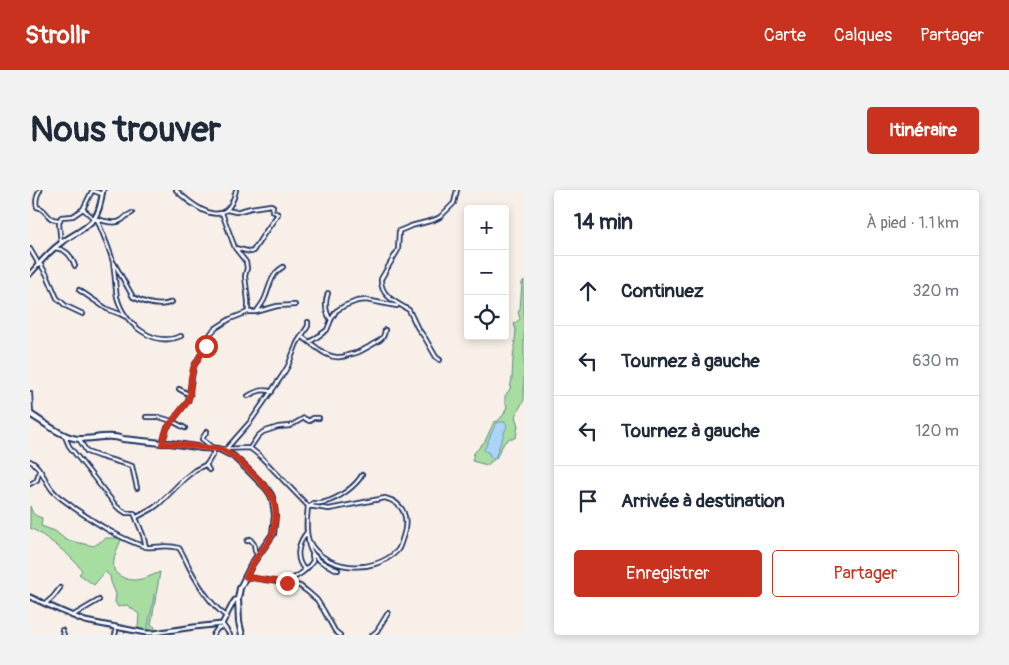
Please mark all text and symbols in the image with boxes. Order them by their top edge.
text: Strollr [25,21,90,50]
text: Carte [764,24,806,47]
text: Calques [834,24,892,47]
text: Partager [920,24,984,47]
button: Itinéraire [867,107,979,154]
text: Nous trouver [30,108,221,152]
map controls [464,205,509,340]
button: + [464,205,509,250]
text: 14 min [574,209,633,236]
text: À pied · 1.1 km [866,213,959,233]
button: − [464,250,509,295]
icon: ahead [574,277,602,305]
text: Continuez [621,279,704,303]
text: 320 m [913,281,959,301]
button: locate [464,295,509,340]
route start [195,335,218,358]
icon: left [574,347,602,375]
text: Tournez à gauche [621,349,760,373]
text: 630 m [912,351,959,371]
icon: left [574,417,602,445]
text: Tournez à gauche [621,419,760,443]
text: 120 m [915,421,959,441]
icon: arrive [574,487,602,515]
text: Arrivée à destination [621,489,785,513]
button: Enregistrer [574,550,762,597]
button: Partager [772,550,959,597]
route end [276,572,299,595]

